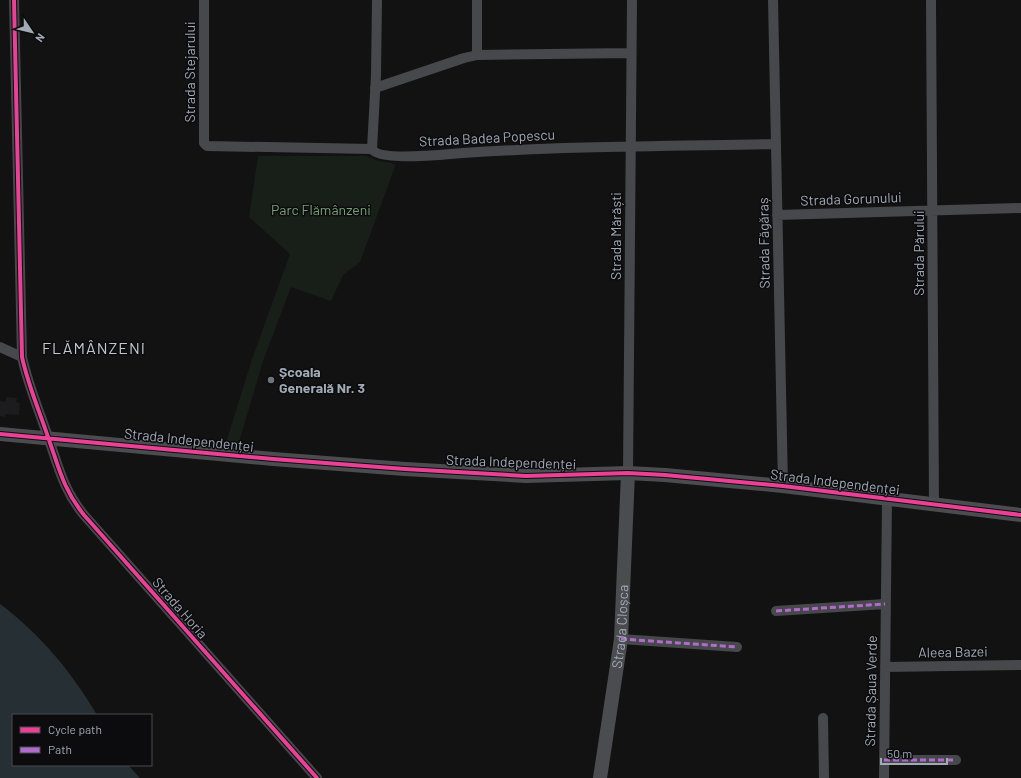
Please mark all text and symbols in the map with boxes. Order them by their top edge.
north arrow [12,12,52,52]
street label: Strada Stejarului [181,21,198,123]
text: N [33,31,48,45]
street label: Strada Badea Popescu [419,125,555,150]
street label: Strada Gorunului [800,188,902,209]
street label: Strada Mărăști [607,192,624,280]
street label: Strada Făgăraș [754,197,773,289]
park label: Parc Flămânzeni [271,201,371,218]
street label: Strada Părului [910,210,927,296]
district label: FLĂMÂNZENI [42,338,146,357]
place label: Școala Generală Nr. 3 [279,363,365,396]
marker: Școala Generală Nr. 3 [266,375,276,385]
street label: Strada Independenței [123,424,255,455]
street label: Strada Independenței [446,451,576,472]
street label: Strada Independenței [769,465,901,498]
street label: Strada Horia [149,574,212,642]
street label: Strada Cloșca [608,584,631,669]
street label: Strada Șaua Verde [861,635,880,747]
street label: Aleea Bazei [918,642,988,661]
legend [12,714,152,766]
text: Cycle path [48,722,102,736]
scale bar [881,740,947,766]
text: Path [48,742,72,756]
text: 50 m [887,746,912,760]

